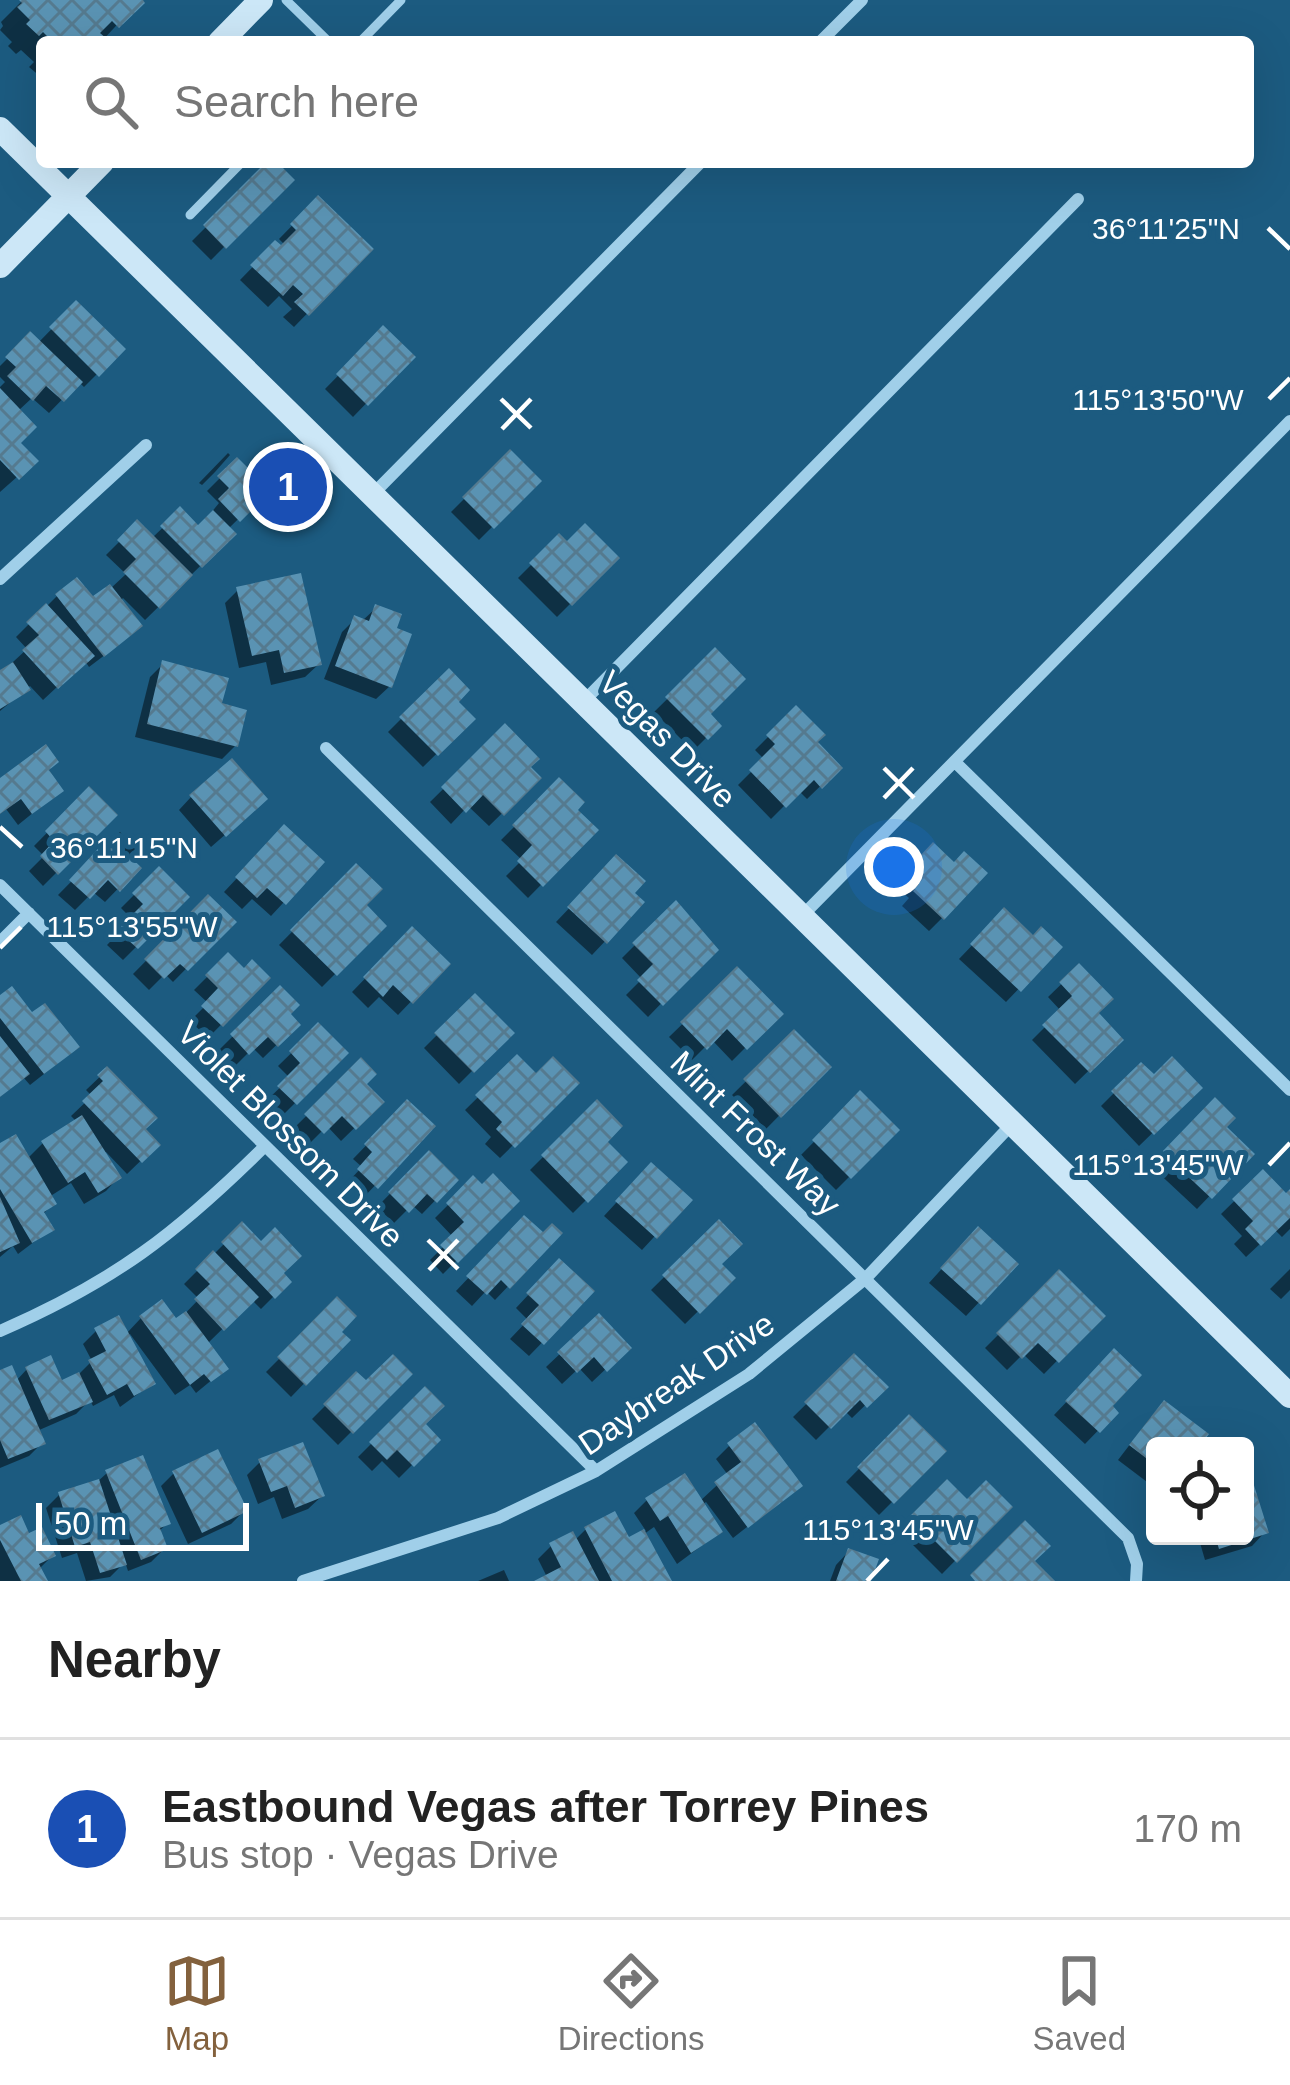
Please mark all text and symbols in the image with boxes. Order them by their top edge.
search box [36,36,1254,168]
icon: search [78,69,144,135]
text: Search here [174,76,419,127]
text: 36°11'25"N [1092,212,1240,245]
text: 115°13'50"W [1072,383,1244,416]
pin: 1 [249,442,327,532]
street label: Vegas Drive [592,663,744,815]
text: 36°11'15"N [50,831,198,864]
your location [864,837,924,897]
text: 115°13'55"W [46,910,218,943]
street label: Violet Blossom Drive [170,1014,411,1255]
street label: Mint Frost Way [663,1043,848,1224]
text: 115°13'45"W [1072,1148,1244,1181]
street label: Daybreak Drive [572,1304,781,1462]
map controls [1146,1437,1254,1545]
button: locate [1146,1437,1254,1545]
scale bar [36,1497,249,1550]
text: 50 m [54,1505,127,1542]
text: 115°13'45"W [802,1513,974,1546]
text: Nearby [48,1631,221,1688]
text: Eastbound Vegas after Torrey Pines [162,1781,929,1832]
text: 1 [76,1807,98,1850]
text: 170 m [1134,1807,1242,1850]
text: Bus stop · Vegas Drive [162,1833,559,1876]
tab: Map [164,1948,230,2058]
tab: Directions [558,1948,705,2058]
tab: Saved [1032,1948,1126,2058]

